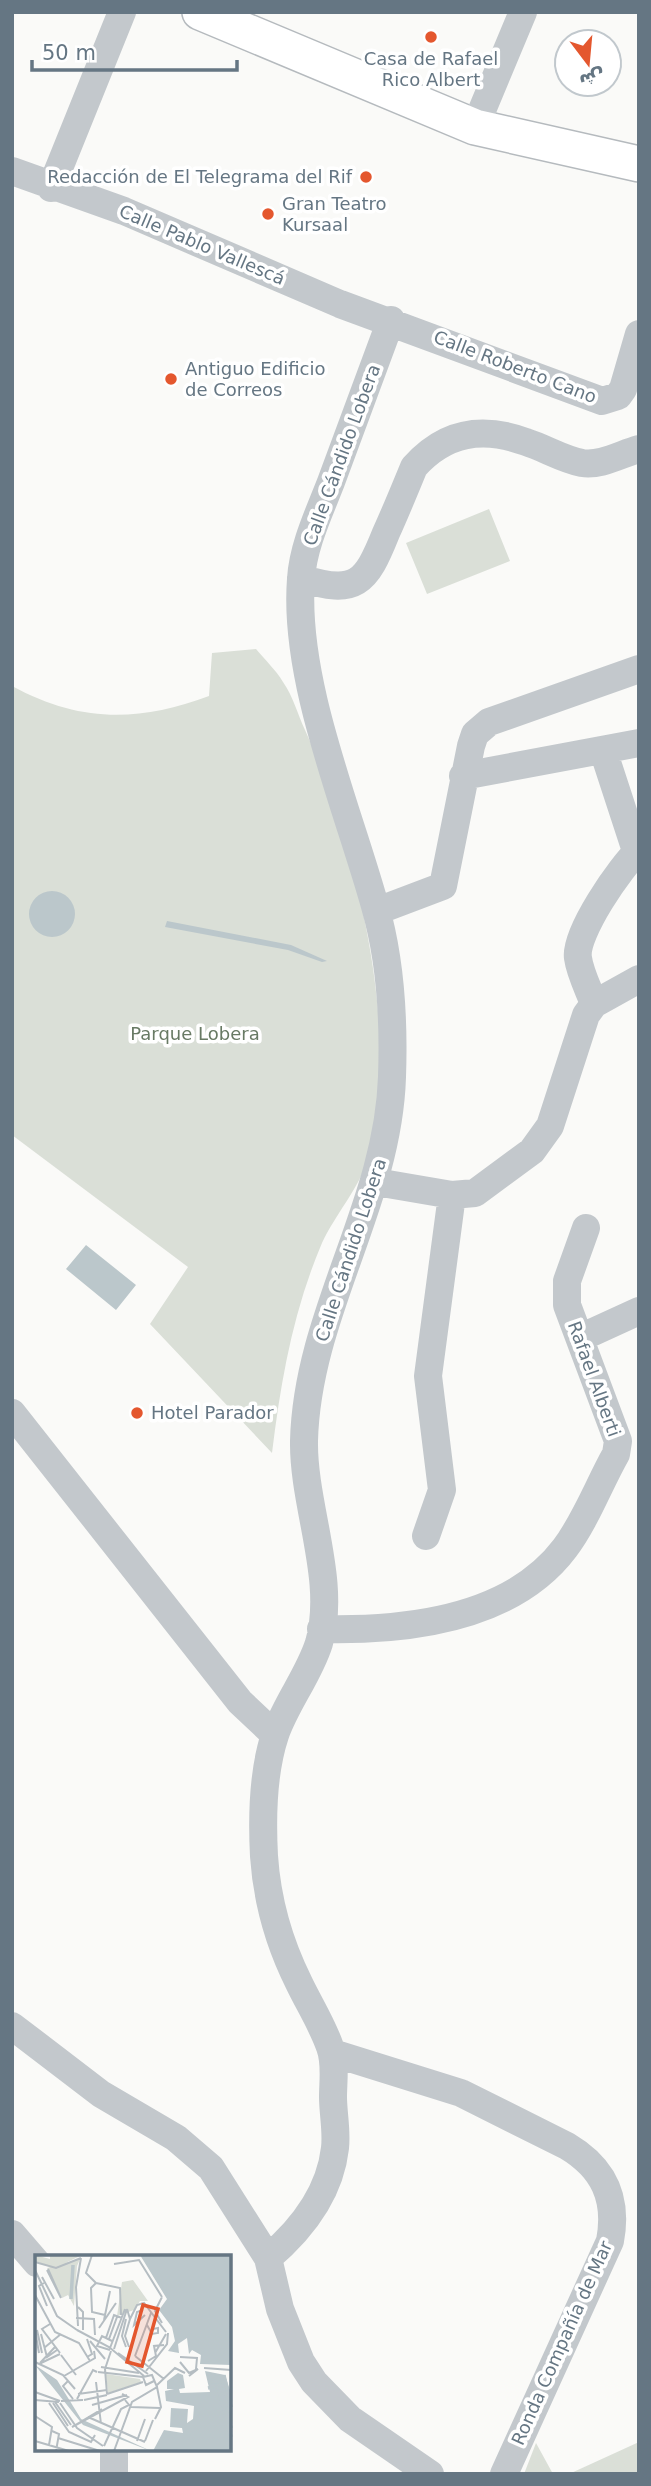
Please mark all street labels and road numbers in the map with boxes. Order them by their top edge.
street label: Calle Pablo Vallescá [116,200,288,289]
street label: Calle Roberto Cano [431,326,600,407]
street label: Calle Cándido Lobera [299,361,384,548]
street label: Calle Cándido Lobera [311,1155,390,1344]
street label: Rafael Alberti [564,1318,625,1440]
street label: Ronda Compañía de Mar [507,2237,616,2448]

